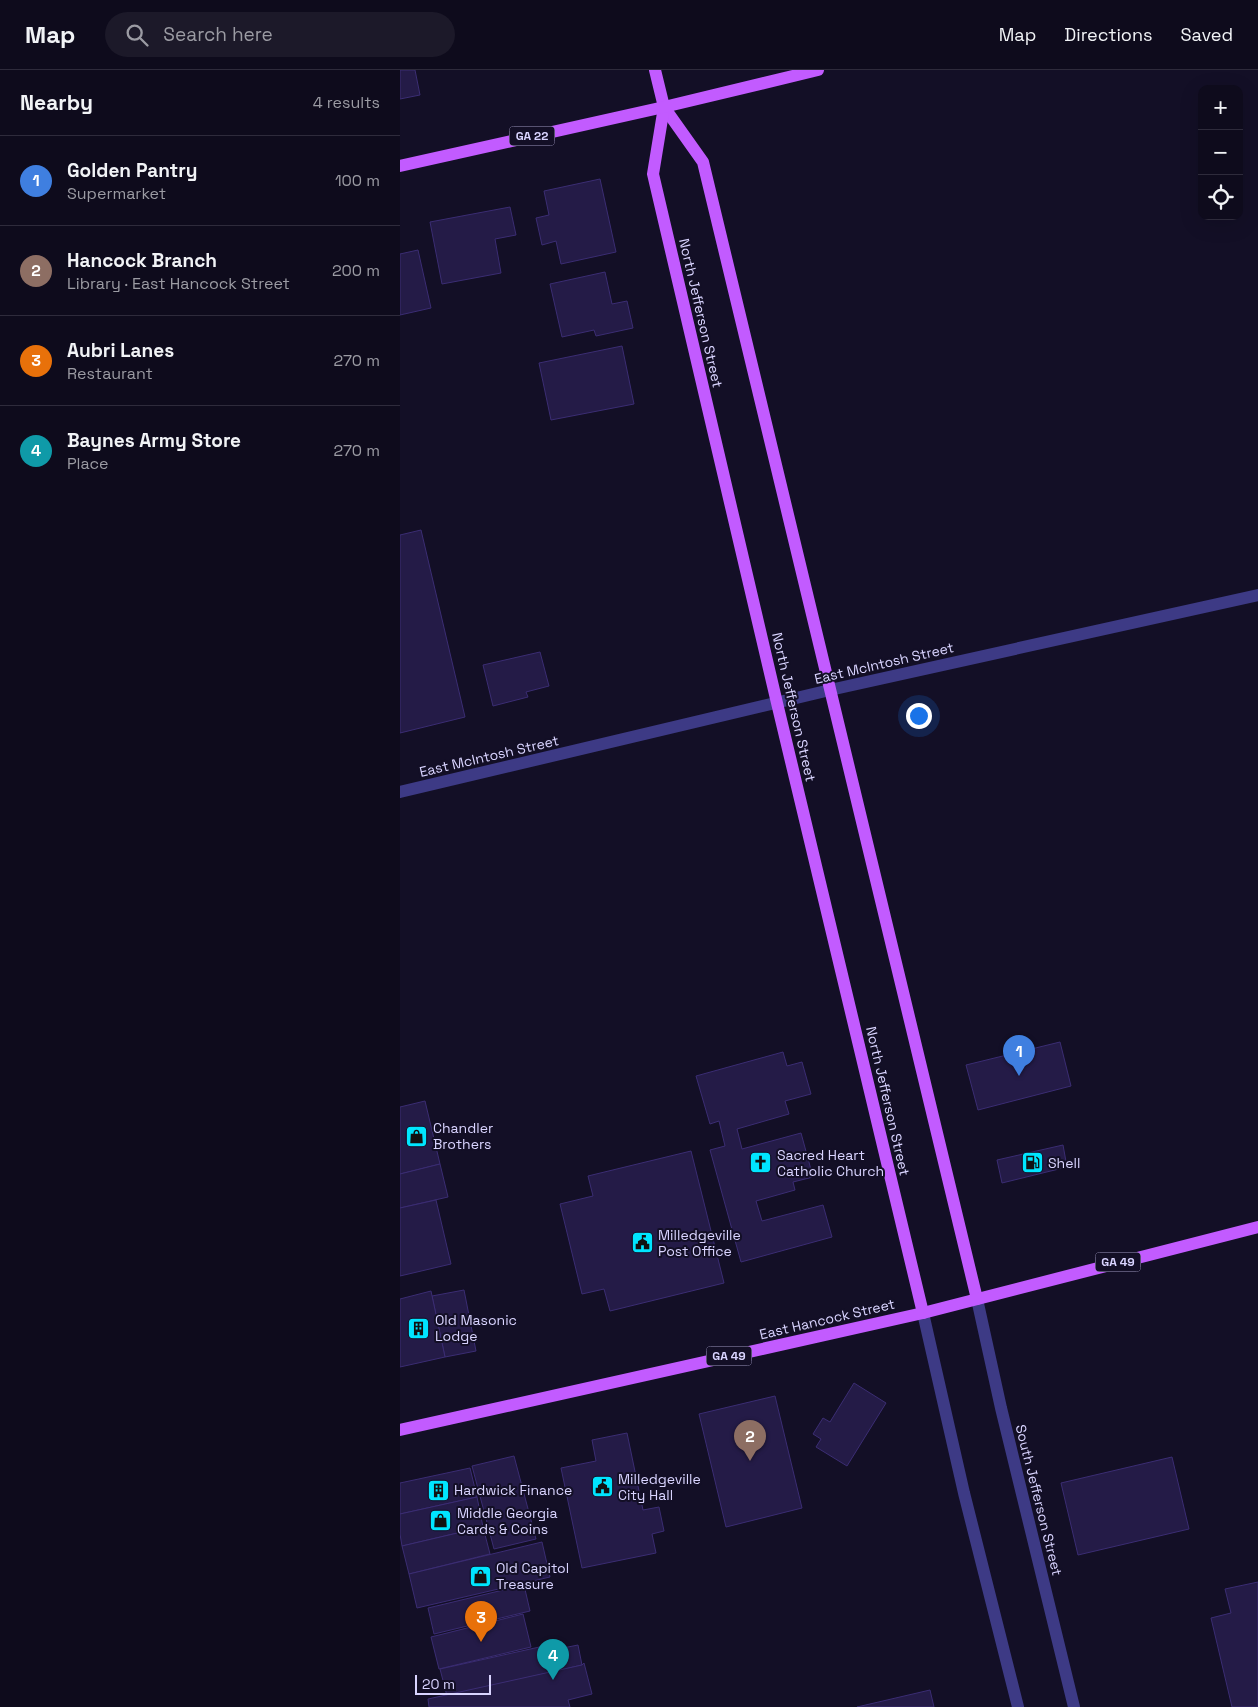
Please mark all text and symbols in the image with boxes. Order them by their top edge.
search box [105,12,455,57]
text: Map [25,19,75,50]
icon: search [123,21,151,49]
text: Search here [163,22,273,47]
text: Map [999,23,1036,46]
text: Directions [1064,23,1153,46]
text: Saved [1181,23,1233,46]
map controls [1198,85,1243,220]
button: + [1198,85,1243,130]
text: Nearby [20,89,93,116]
text: 4 results [313,92,380,113]
road number: GA 22 [510,126,554,146]
button: − [1198,130,1243,175]
text: Golden Pantry [67,158,197,183]
text: 1 [32,170,40,191]
text: 100 m [335,170,380,191]
button: locate [1198,175,1243,220]
text: Supermarket [67,183,166,204]
street label: North Jefferson Street [675,237,727,389]
text: Hancock Branch [67,248,217,273]
text: 2 [31,260,41,281]
text: 200 m [332,260,380,281]
text: Library · East Hancock Street [67,273,290,294]
text: Aubri Lanes [67,338,174,363]
text: 3 [31,350,41,371]
text: 270 m [333,350,380,371]
text: Restaurant [67,363,153,384]
text: Baynes Army Store [67,428,241,453]
text: 4 [31,440,41,461]
text: 270 m [333,440,380,461]
text: Place [67,453,109,474]
street label: North Jefferson Street [768,631,820,783]
street label: East McIntosh Street [812,638,956,688]
your location [906,703,932,729]
street label: East McIntosh Street [417,731,561,781]
street label: North Jefferson Street [862,1025,914,1177]
pin: 1 [1003,1035,1035,1076]
place label: Chandler Brothers [433,1119,493,1153]
shop icon: Chandler Brothers [405,1124,429,1148]
place label: Sacred Heart Catholic Church [777,1146,884,1180]
church icon: Sacred Heart Catholic Church [749,1151,773,1175]
fuel station icon: Shell [1020,1151,1044,1175]
place label: Shell [1048,1154,1080,1172]
place label: Milledgeville Post Office [658,1226,741,1260]
public building icon: Milledgeville Post Office [630,1231,654,1255]
road number: GA 49 [1096,1252,1140,1272]
street label: East Hancock Street [758,1295,896,1343]
place label: Old Masonic Lodge [435,1311,517,1345]
building icon: Old Masonic Lodge [407,1316,431,1340]
road number: GA 49 [706,1346,752,1365]
pin: 2 [734,1420,766,1461]
street label: South Jefferson Street [1011,1423,1067,1577]
place label: Milledgeville City Hall [618,1470,701,1504]
public building icon: Milledgeville City Hall [590,1475,614,1499]
building icon: Hardwick Finance [426,1478,450,1502]
place label: Hardwick Finance [454,1481,572,1499]
place label: Middle Georgia Cards & Coins [457,1504,558,1538]
shop icon: Middle Georgia Cards & Coins [429,1509,453,1533]
place label: Old Capitol Treasure [496,1559,569,1593]
shop icon: Old Capitol Treasure [468,1564,492,1588]
pin: 3 [465,1601,497,1642]
pin: 4 [537,1639,569,1680]
scale bar [415,1672,491,1695]
text: 20 m [422,1675,455,1693]

